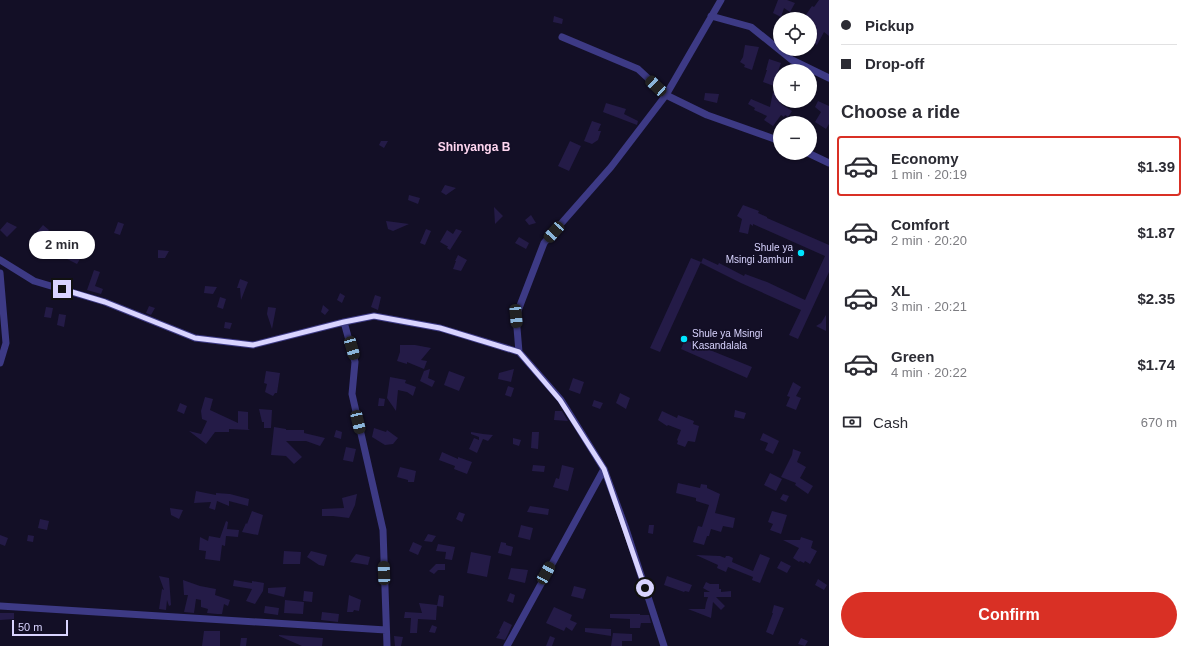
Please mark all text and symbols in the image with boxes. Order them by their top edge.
map controls [773,12,817,160]
button: locate [773,12,817,56]
text: Pickup [865,17,914,34]
text: Drop-off [865,55,924,72]
button: + [773,64,817,108]
car [643,73,669,99]
text: Choose a ride [841,102,960,122]
button: − [773,116,817,160]
district label: Shinyanga B [438,140,511,154]
icon: car [843,148,879,184]
text: Economy [891,150,959,167]
text: $1.39 [1137,158,1175,175]
text: 1 min · 20:19 [891,167,967,182]
icon: car [843,214,879,250]
text: Comfort [891,216,949,233]
car [542,219,566,245]
text: $1.87 [1137,224,1175,241]
callout: 2 min [29,231,95,259]
text: 2 min · 20:20 [891,233,967,248]
text: 2 min [45,237,79,252]
place label: Shule ya Msingi Jamhuri [726,242,793,265]
marker: Shule ya Msingi Jamhuri [796,248,806,258]
route end [53,280,71,298]
icon: car [843,280,879,316]
text: XL [891,282,910,299]
text: $2.35 [1137,290,1175,307]
text: 3 min · 20:21 [891,299,967,314]
car [509,304,523,328]
place label: Shule ya Msingi Kasandalala [692,328,763,351]
marker: Shule ya Msingi Kasandalala [679,334,689,344]
car [343,335,361,361]
icon: car [843,346,879,382]
text: Green [891,348,934,365]
text: $1.74 [1137,356,1175,373]
text: 4 min · 20:22 [891,365,967,380]
car [349,409,367,435]
icon: cash [841,411,863,433]
text: Cash [873,414,908,431]
text: 670 m [1141,415,1177,430]
car [535,560,557,586]
car [378,561,390,585]
route start [636,579,654,597]
button: Confirm [841,592,1177,638]
scale bar [12,618,68,637]
text: 50 m [18,621,42,633]

